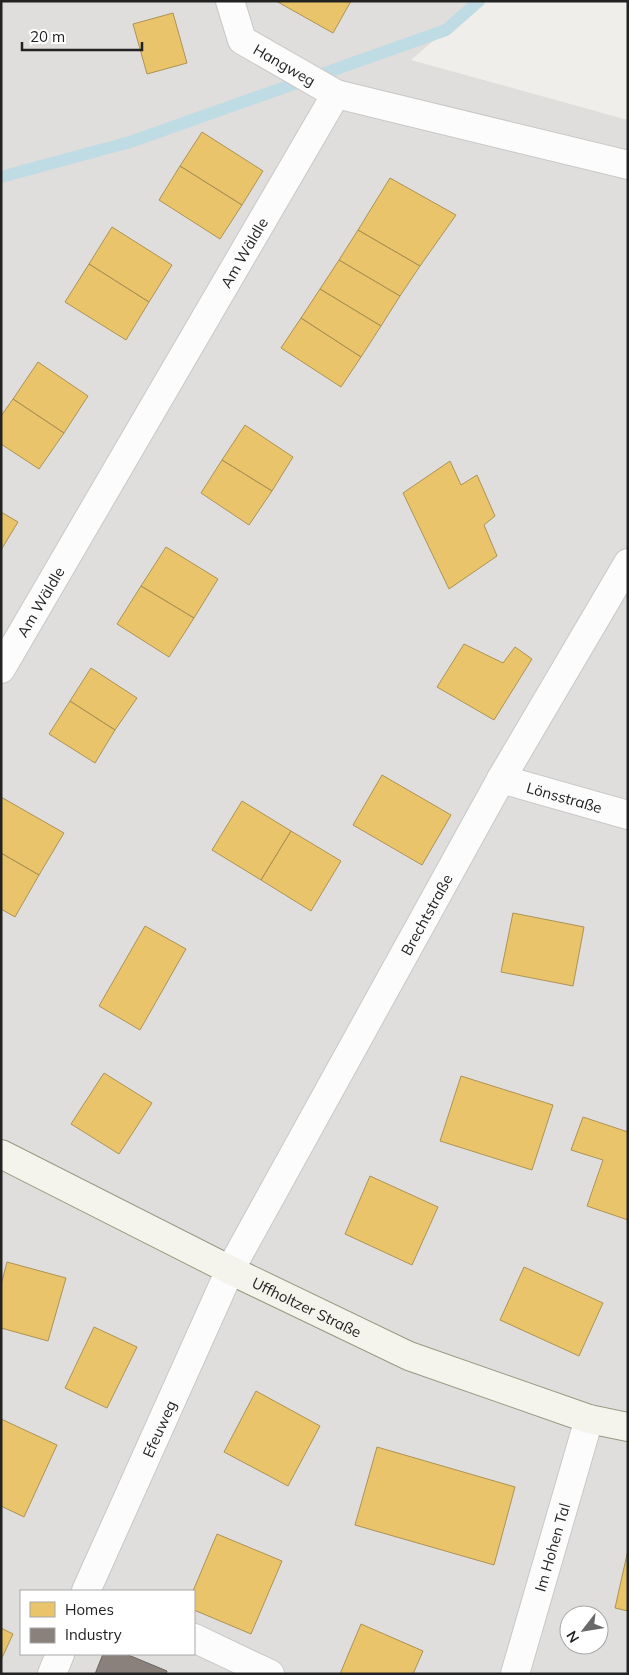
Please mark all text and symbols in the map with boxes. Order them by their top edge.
scale bar [22,20,142,52]
text: 20 m [30,27,65,46]
street label: Hangweg [250,39,319,90]
street label: Am Wäldle [216,214,272,291]
street label: Am Wäldle [12,563,68,640]
street label: Lönsstraße [525,777,604,817]
street label: Brechtstraße [396,870,456,958]
street label: Uffholtzer Straße [249,1273,365,1341]
street label: Efeuweg [138,1397,180,1460]
street label: Im Hohen Tal [530,1501,574,1594]
legend [20,1590,195,1655]
text: Homes [65,1600,114,1619]
north arrow [559,1605,609,1655]
text: Industry [65,1625,122,1644]
text: N [562,1628,583,1646]

